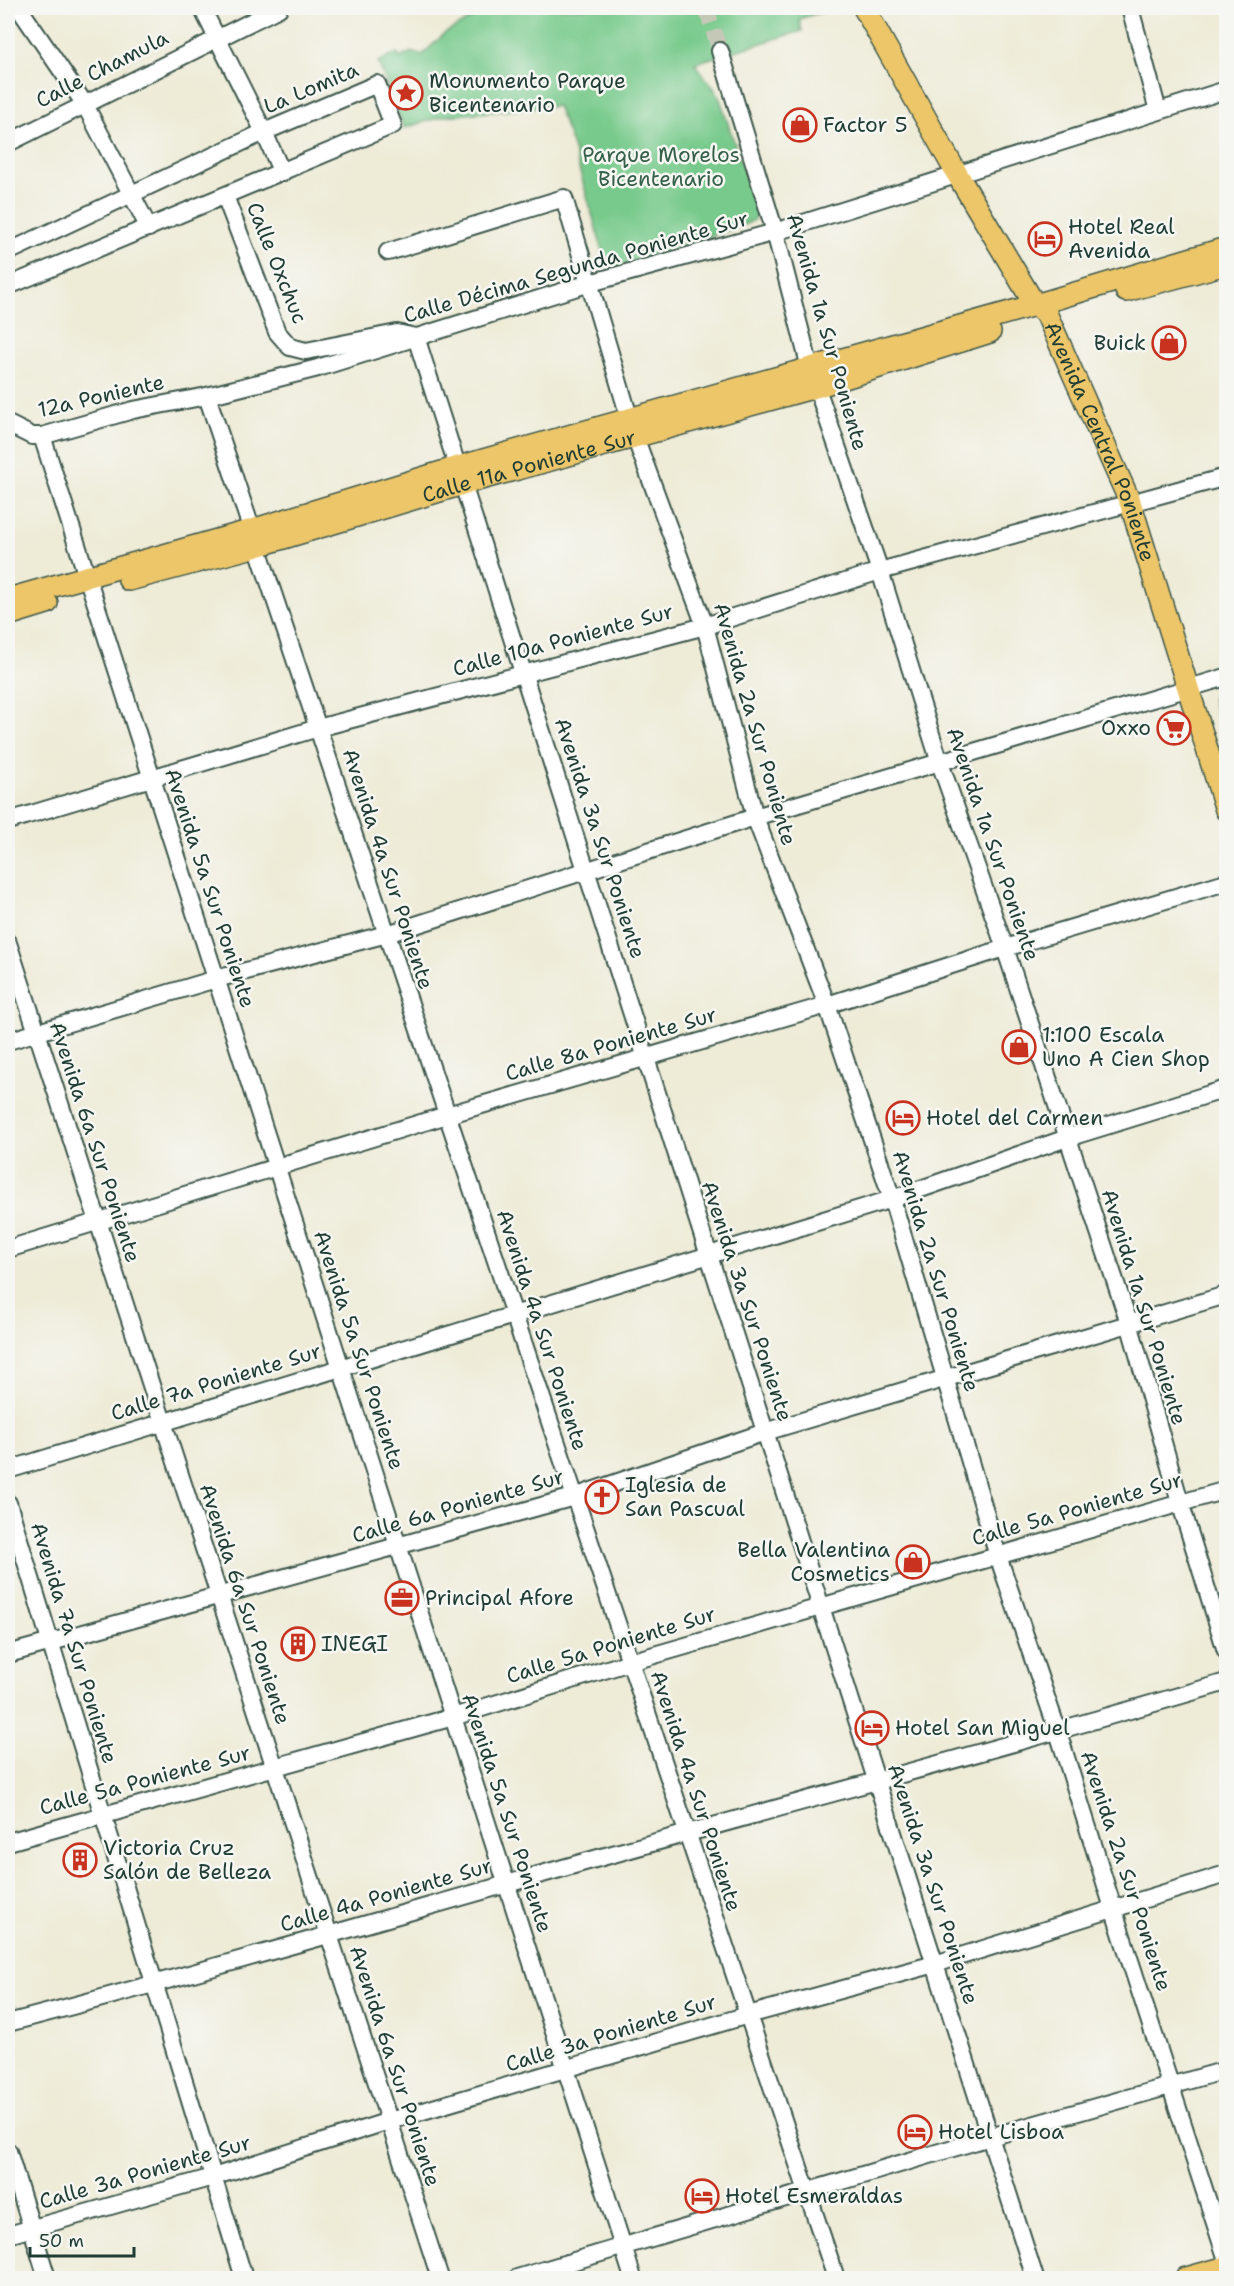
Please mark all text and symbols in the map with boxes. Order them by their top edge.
street label: Calle Chamula [31,24,173,114]
street label: La Lomita [259,55,363,121]
place label: Monumento Parque Bicentenario [429,67,626,119]
place icon: Monumento Parque Bicentenario [388,75,424,111]
shop icon: Factor 5 [782,107,818,143]
place label: Factor 5 [823,111,908,139]
park label: Parque Morelos Bicentenario [582,141,740,193]
street label: Calle Oxchuc [240,198,314,328]
street label: Calle Décima Segunda Poniente Sur [400,204,752,330]
street label: Avenida 1a Sur Poniente [780,210,874,454]
place label: Hotel Real Avenida [1068,213,1175,265]
hotel icon: Hotel Real Avenida [1027,221,1063,257]
street label: Avenida Central Poniente [1038,317,1162,565]
shop icon: Buick [1151,325,1187,361]
place label: Buick [1094,329,1146,357]
street label: 12a Poniente [35,368,167,424]
street label: Calle 11a Poniente Sur [419,423,639,510]
street label: Calle 10a Poniente Sur [450,597,676,683]
street label: Avenida 2a Sur Poniente [707,599,803,849]
supermarket icon: Oxxo [1156,710,1192,746]
street label: Avenida 3a Sur Poniente [548,714,652,962]
place label: Oxxo [1101,714,1151,742]
street label: Avenida 1a Sur Poniente [940,724,1046,964]
street label: Avenida 4a Sur Poniente [336,745,440,993]
street label: Avenida 5a Sur Poniente [158,765,262,1011]
street label: Calle 8a Poniente Sur [502,1000,720,1088]
street label: Avenida 6a Sur Poniente [43,1018,147,1266]
place label: 1:100 Escala Uno A Cien Shop [1042,1021,1210,1073]
shop icon: 1:100 Escala Uno A Cien Shop [1001,1029,1037,1065]
hotel icon: Hotel del Carmen [885,1100,921,1136]
place label: Hotel del Carmen [926,1104,1103,1132]
street label: Avenida 2a Sur Poniente [886,1147,986,1395]
street label: Avenida 3a Sur Poniente [695,1177,799,1425]
street label: Avenida 1a Sur Poniente [1095,1186,1193,1428]
street label: Avenida 4a Sur Poniente [490,1206,594,1454]
street label: Avenida 5a Sur Poniente [307,1227,411,1473]
street label: Calle 7a Poniente Sur [107,1337,325,1427]
street label: Calle 6a Poniente Sur [349,1462,567,1550]
street label: Calle 5a Poniente Sur [969,1466,1186,1552]
place label: Iglesia de San Pascual [625,1471,746,1523]
church icon: Iglesia de San Pascual [584,1479,620,1515]
street label: Avenida 6a Sur Poniente [193,1480,297,1728]
street label: Avenida 7a Sur Poniente [24,1519,124,1767]
place label: Bella Valentina Cosmetics [737,1536,890,1588]
shop icon: Bella Valentina Cosmetics [895,1544,931,1580]
office icon: Principal Afore [384,1580,420,1616]
place label: Principal Afore [425,1584,574,1612]
street label: Calle 5a Poniente Sur [503,1600,719,1690]
building icon: INEGI [280,1626,316,1662]
place label: INEGI [321,1630,388,1658]
street label: Avenida 4a Sur Poniente [644,1667,748,1915]
street label: Avenida 5a Sur Poniente [455,1690,559,1936]
hotel icon: Hotel San Miguel [854,1710,890,1746]
place label: Hotel San Miguel [895,1714,1070,1742]
street label: Calle 5a Poniente Sur [36,1738,254,1822]
street label: Avenida 2a Sur Poniente [1074,1747,1178,1995]
street label: Avenida 3a Sur Poniente [881,1760,985,2008]
place label: Victoria Cruz Salón de Belleza [103,1834,271,1886]
building icon: Victoria Cruz Salón de Belleza [62,1842,98,1878]
street label: Calle 4a Poniente Sur [277,1851,495,1939]
street label: Avenida 6a Sur Poniente [343,1942,447,2190]
street label: Calle 3a Poniente Sur [502,1988,720,2078]
hotel icon: Hotel Lisboa [897,2114,933,2150]
place label: Hotel Lisboa [938,2118,1064,2146]
street label: Calle 3a Poniente Sur [36,2128,254,2216]
hotel icon: Hotel Esmeraldas [684,2178,720,2214]
place label: Hotel Esmeraldas [725,2182,903,2210]
scale bar [30,2220,134,2258]
text: 50 m [39,2229,84,2253]

